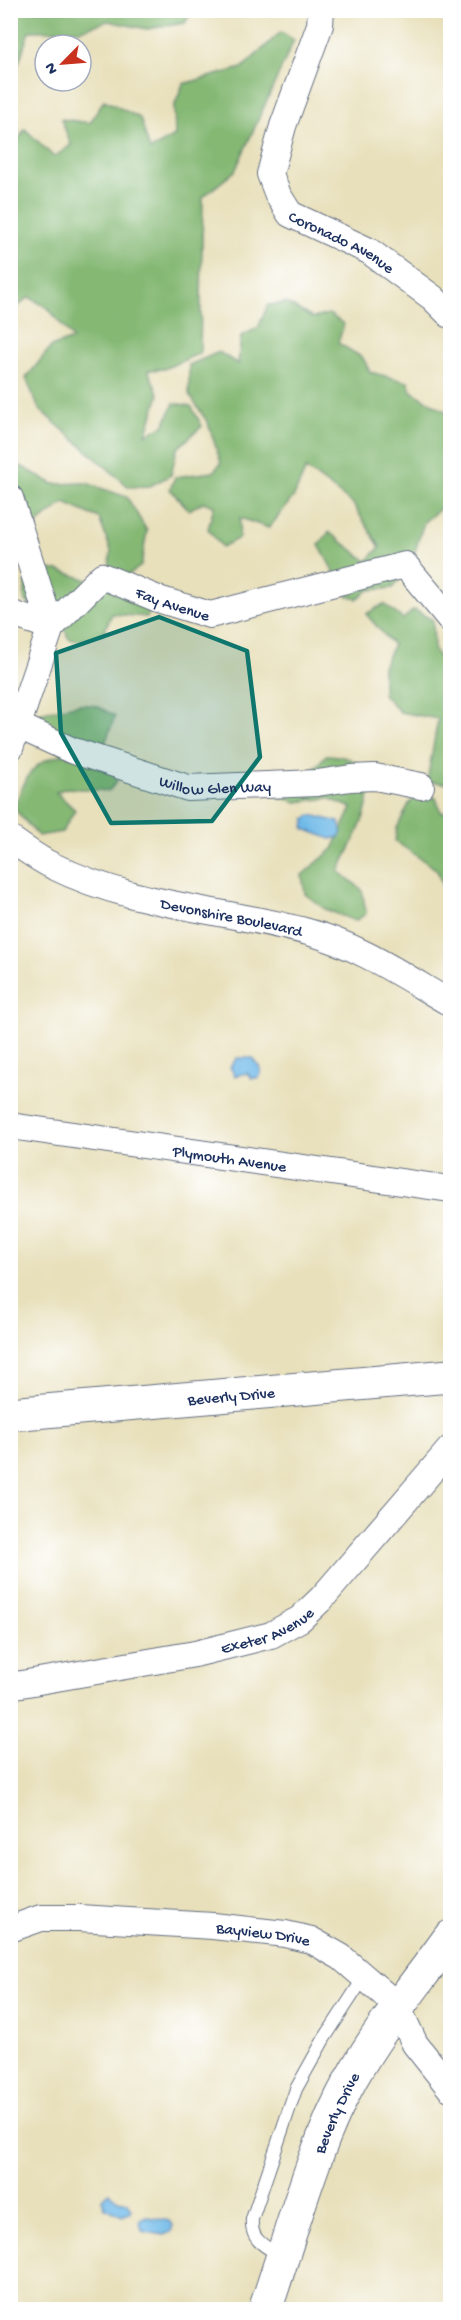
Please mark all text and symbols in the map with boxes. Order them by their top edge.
north arrow [33,33,93,93]
text: N [42,59,63,77]
street label: Coronado Avenue [285,209,397,280]
street label: Fay Avenue [131,584,212,628]
street label: Willow Glen Way [156,773,271,801]
street label: Devonshire Boulevard [157,896,305,943]
street label: Plymouth Avenue [170,1143,288,1179]
street label: Beverly Drive [186,1385,277,1412]
street label: Exeter Avenue [219,1604,320,1660]
street label: Bayview Drive [214,1920,312,1953]
street label: Beverly Drive [312,2069,366,2158]

